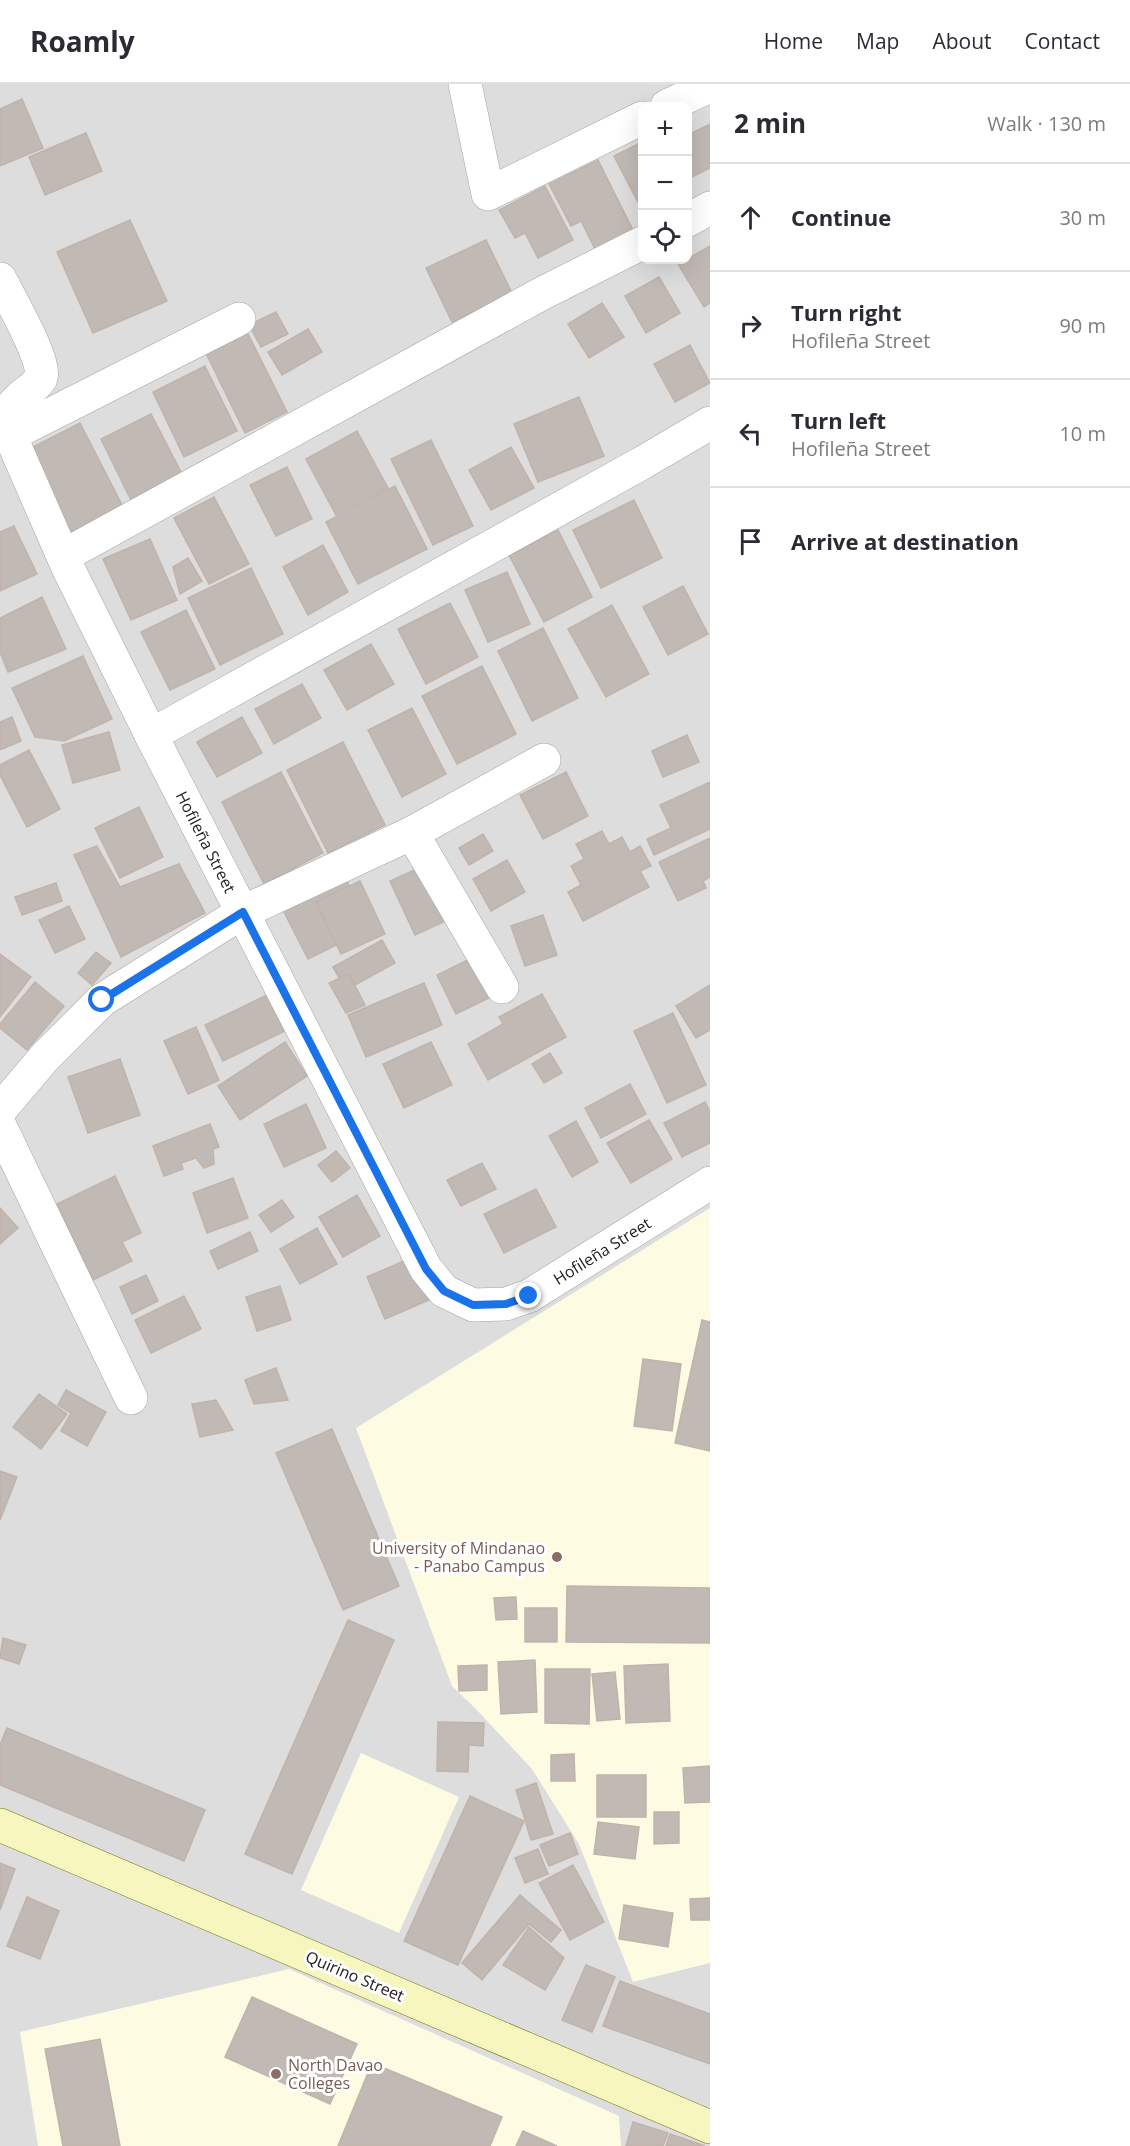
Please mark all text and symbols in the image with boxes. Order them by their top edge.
text: Roamly [30,22,135,60]
text: Home [764,27,823,55]
text: Map [856,27,899,55]
text: About [932,27,992,55]
text: Contact [1025,27,1100,55]
map controls [638,102,692,264]
button: + [638,102,692,156]
text: 2 min [734,105,806,141]
text: Walk · 130 m [987,110,1106,137]
button: − [638,156,692,210]
icon: ahead [734,201,767,234]
text: Continue [791,202,891,232]
text: 30 m [1059,204,1106,231]
button: locate [638,210,692,264]
text: Turn right [791,297,902,327]
icon: right [734,309,767,342]
text: 90 m [1059,312,1106,339]
text: Hofileña Street [791,327,930,354]
text: Turn left [791,405,886,435]
icon: left [734,417,767,450]
text: 10 m [1059,420,1106,447]
text: Hofileña Street [791,435,930,462]
icon: arrive [734,525,767,558]
text: Arrive at destination [791,526,1019,556]
street label: Hofileña Street [171,787,241,897]
route start [88,986,114,1012]
street label: Hofileña Street [549,1212,655,1290]
route end [515,1282,541,1308]
place label: University of Mindanao - Panabo Campus [372,1537,545,1577]
marker: University of Mindanao - Panabo Campus [550,1550,564,1564]
street label: Quirino Street [302,1945,408,2007]
place label: North Davao Colleges [288,2054,383,2094]
marker: North Davao Colleges [269,2067,283,2081]

